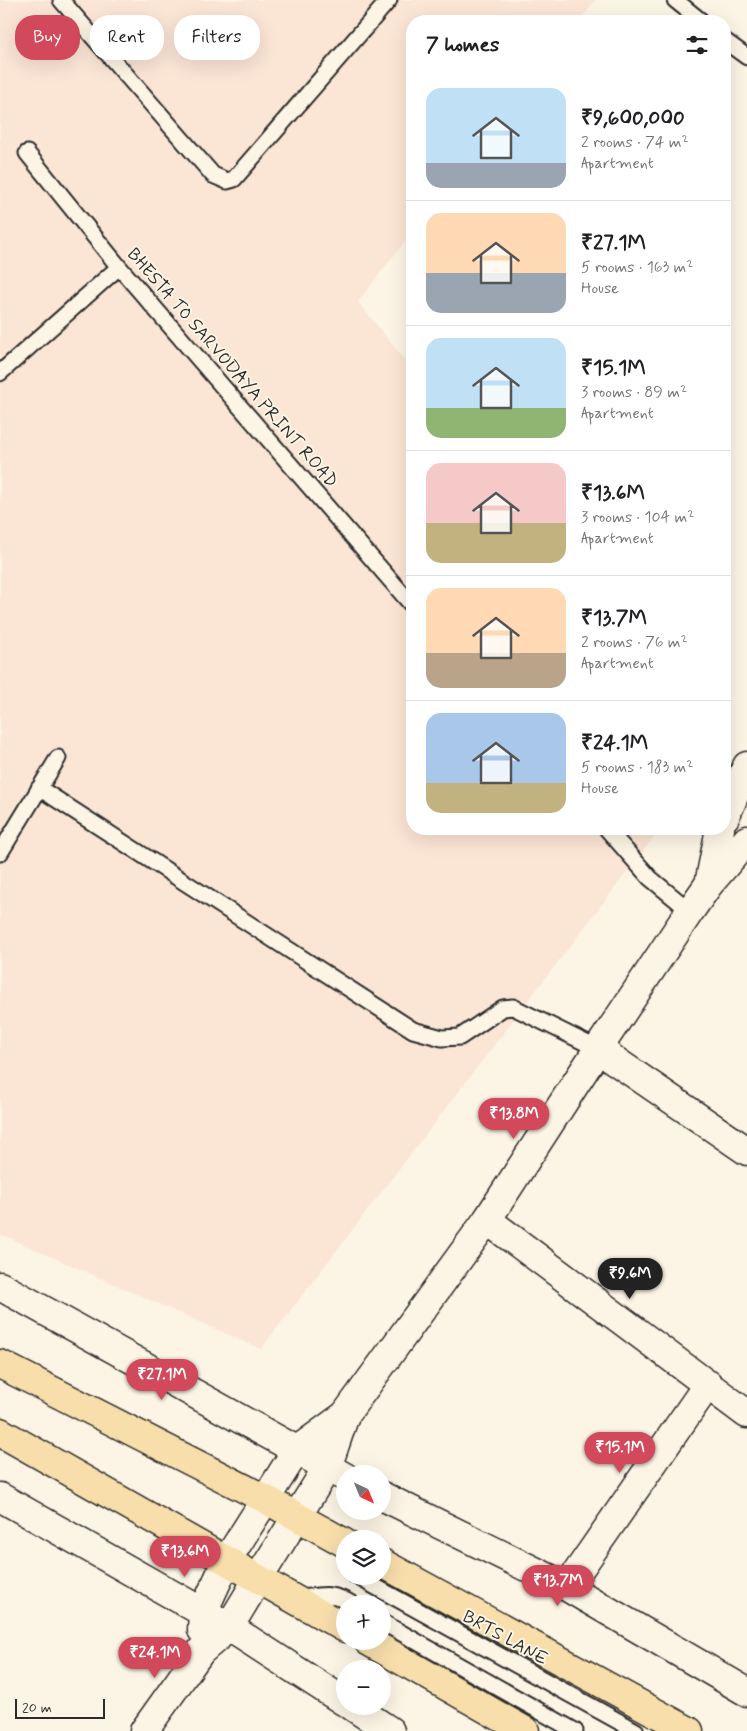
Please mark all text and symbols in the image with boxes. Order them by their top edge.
chip: Buy [15,15,80,60]
chip: Rent [90,15,164,60]
chip: Filters [174,15,260,60]
text: 7 homes [426,31,499,59]
icon: filters [683,31,711,59]
text: ₹9,600,000 [581,104,685,132]
icon: home [466,108,526,168]
text: 2 rooms · 74 m² [581,132,689,153]
text: Apartment [581,153,654,174]
text: ₹27.1M [581,229,646,257]
icon: home [466,233,526,293]
street label: BHESTA TO SARVODAYA PRINT ROAD [121,243,343,493]
text: 5 rooms · 163 m² [581,257,693,278]
text: House [581,278,619,299]
text: ₹15.1M [581,354,646,382]
icon: home [466,358,526,418]
text: 3 rooms · 89 m² [581,382,687,403]
text: Apartment [581,403,654,424]
text: ₹13.6M [581,479,645,507]
icon: home [466,483,526,543]
text: 3 rooms · 104 m² [581,507,694,528]
text: Apartment [581,528,654,549]
text: ₹13.7M [581,604,647,632]
icon: home [466,608,526,668]
text: 2 rooms · 76 m² [581,632,688,653]
text: Apartment [581,653,654,674]
text: ₹24.1M [581,729,648,757]
icon: home [466,733,526,793]
text: 5 rooms · 183 m² [581,757,693,778]
text: House [581,778,619,799]
pin: ₹13.8M [473,1098,555,1140]
text: ₹13.8M [489,1103,539,1124]
pin: ₹9.6M [595,1258,665,1300]
text: ₹9.6M [609,1263,651,1284]
pin: ₹27.1M [121,1358,203,1401]
text: ₹27.1M [137,1364,187,1385]
pin: ₹15.1M [579,1432,661,1474]
text: ₹15.1M [595,1437,645,1458]
north arrow [336,1465,391,1520]
map controls [336,1465,391,1715]
button: layers [336,1530,391,1585]
pin: ₹13.6M [144,1536,226,1578]
text: ₹13.6M [161,1541,209,1562]
pin: ₹13.7M [517,1564,599,1607]
text: ₹13.7M [533,1570,583,1591]
button: + [336,1595,391,1650]
street label: BRTS LANE [458,1605,552,1671]
pin: ₹24.1M [114,1636,196,1679]
text: ₹24.1M [129,1642,181,1663]
button: − [336,1660,391,1715]
scale bar [15,1696,105,1719]
text: 20 m [22,1699,52,1717]

